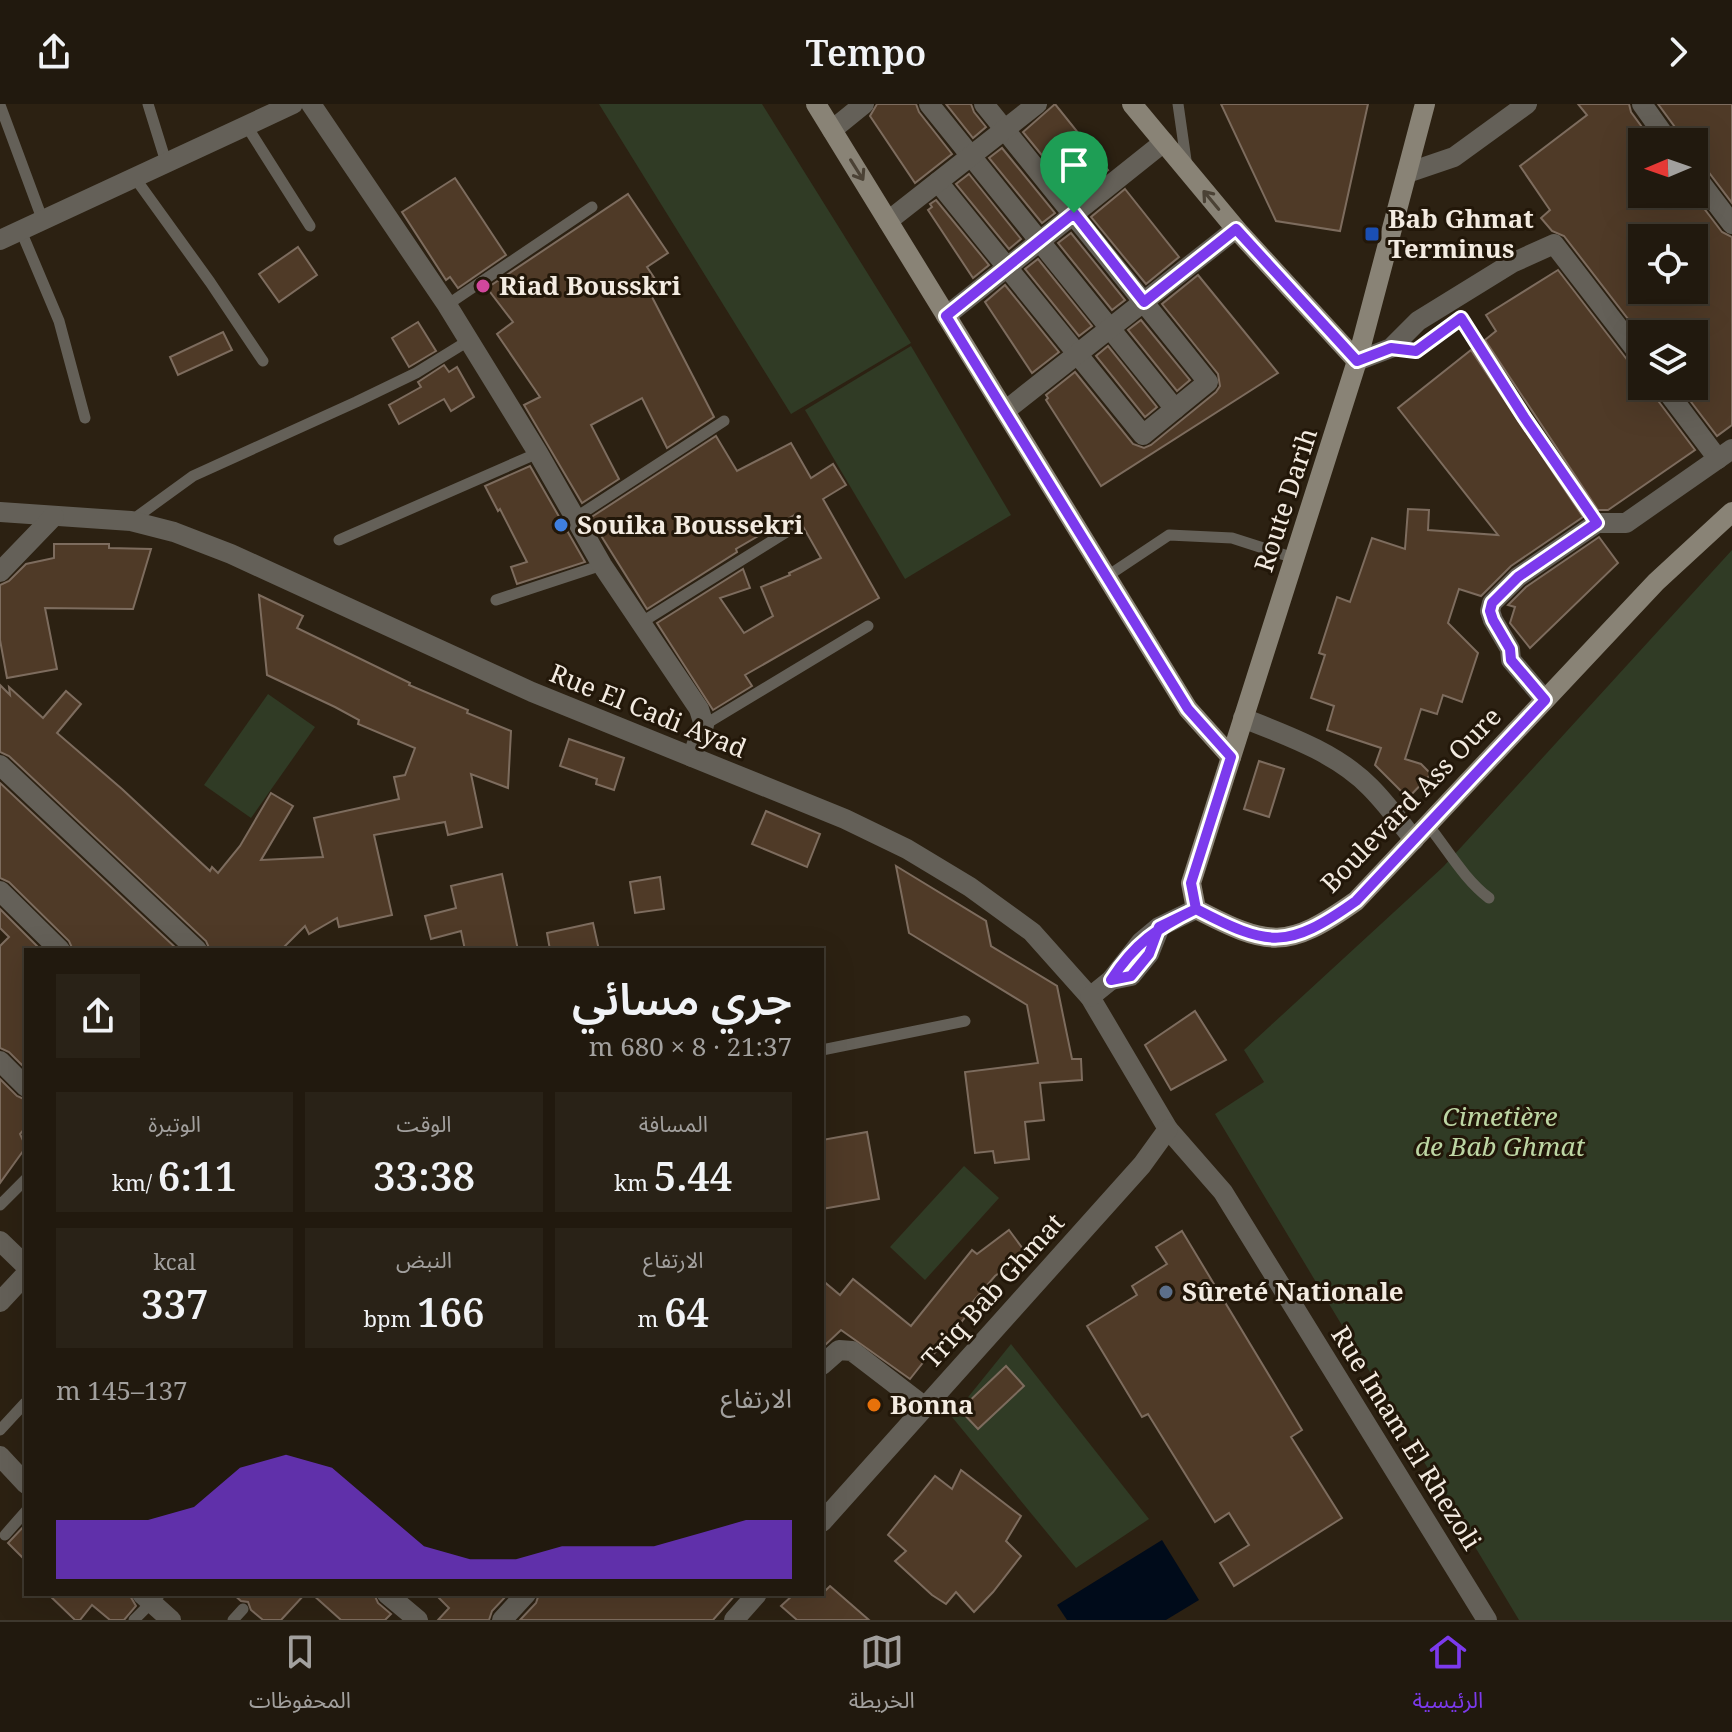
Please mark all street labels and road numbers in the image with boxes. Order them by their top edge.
street label: Route Darih [1245,423,1325,576]
street label: Rue El Cadi Ayad [545,654,752,766]
street label: Boulevard Ass Oure [1312,698,1509,900]
street label: Triq Bab Ghmat [913,1205,1072,1376]
street label: Rue Imam El Rhezoli [1323,1319,1490,1556]

